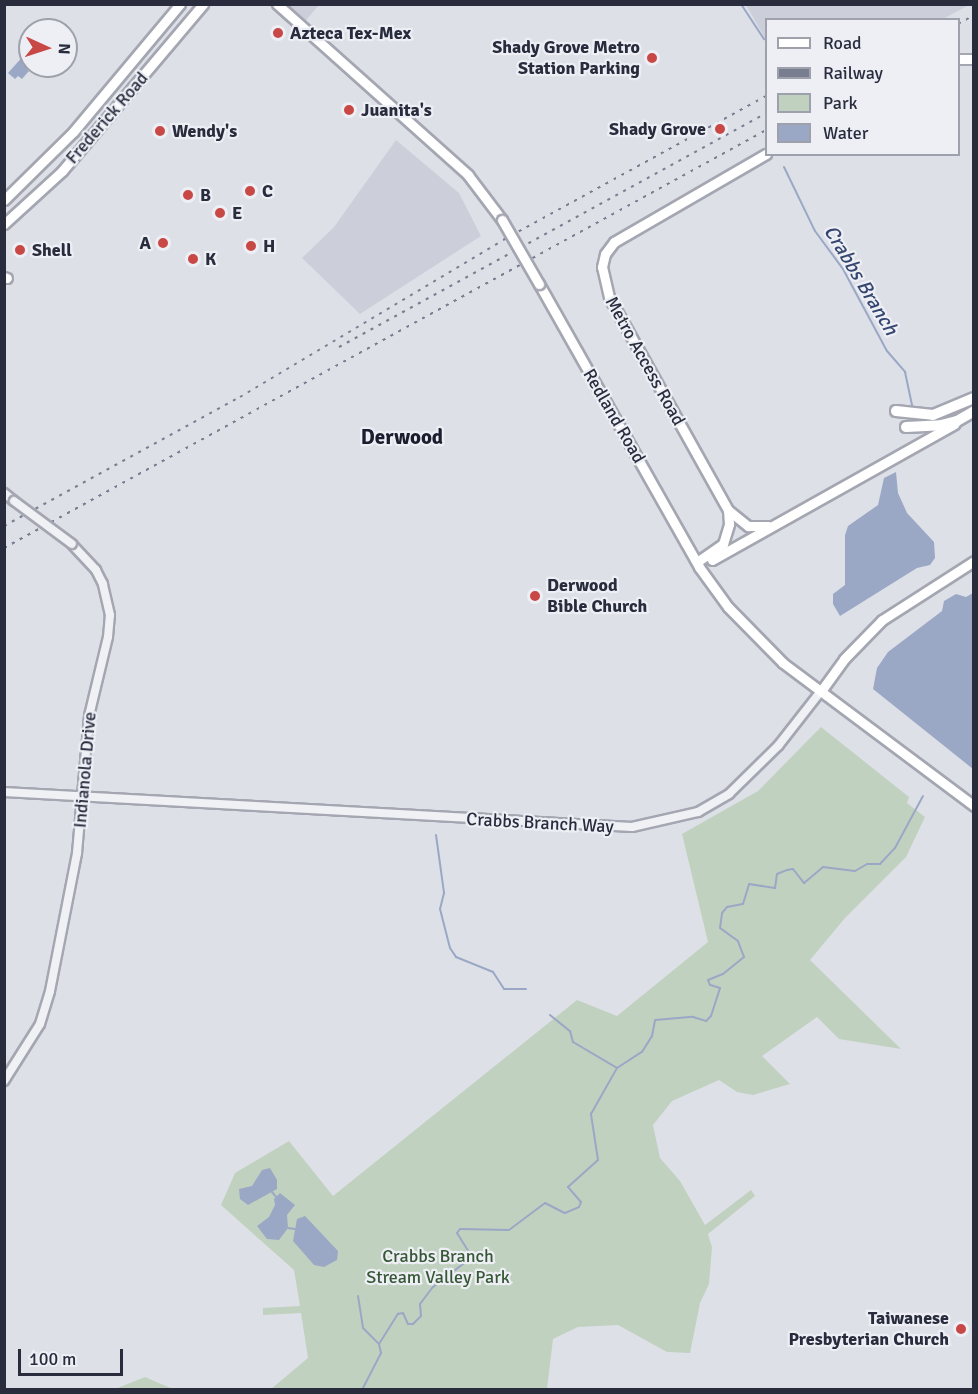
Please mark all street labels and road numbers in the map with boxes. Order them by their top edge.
street label: Frederick Road [61,68,153,168]
street label: Metro Access Road [601,293,689,429]
street label: Redland Road [578,365,650,467]
street label: Indianola Drive [69,711,101,829]
street label: Crabbs Branch Way [466,808,614,838]

